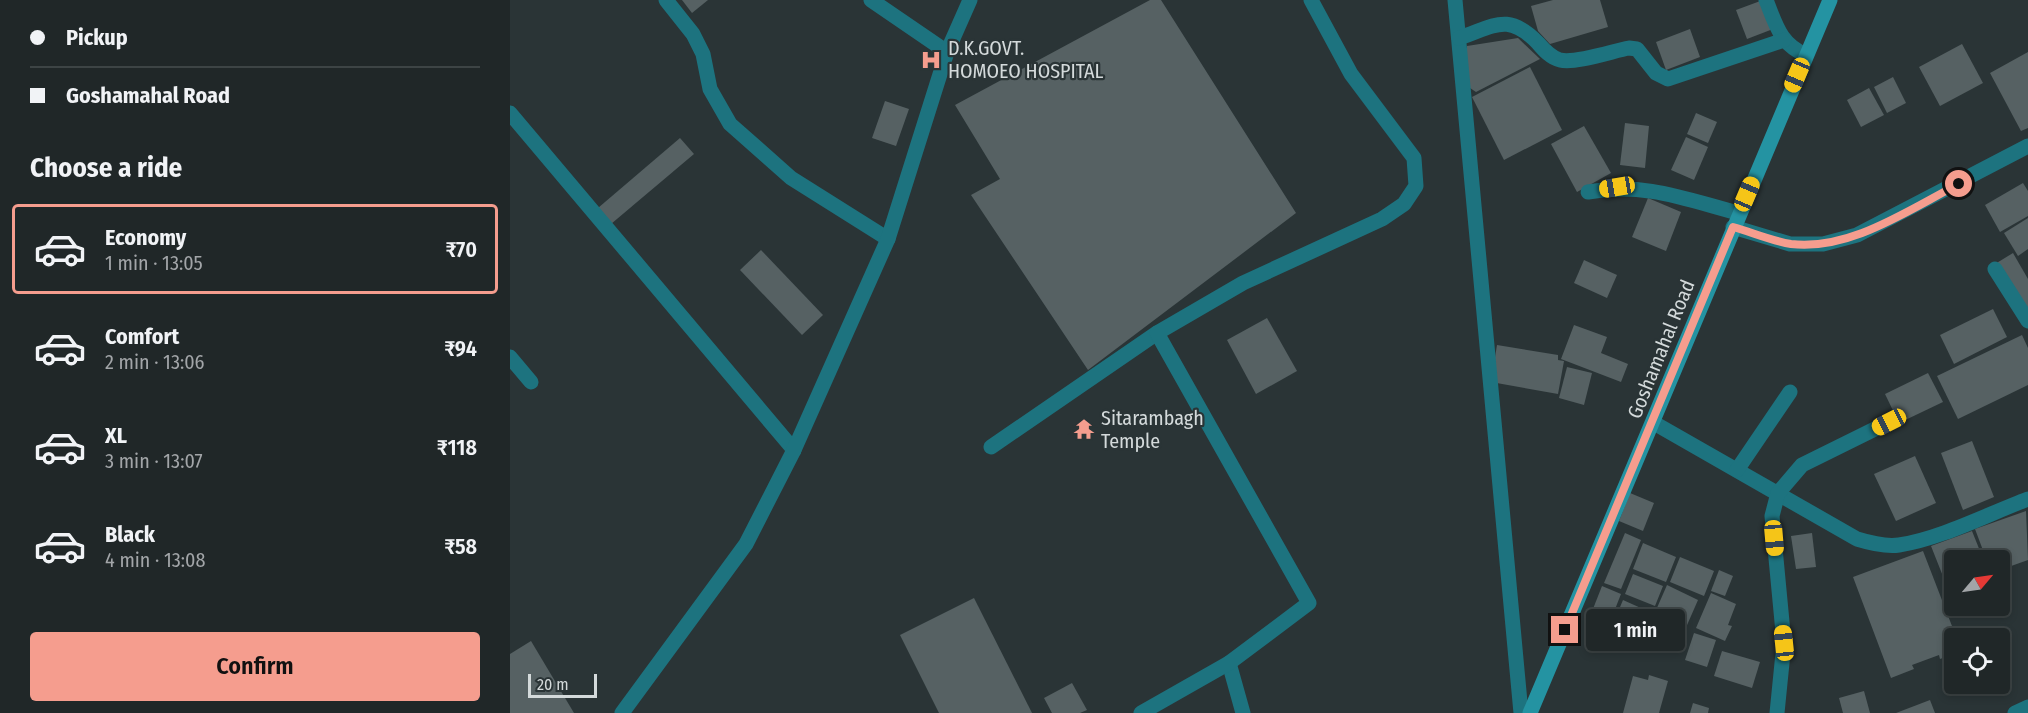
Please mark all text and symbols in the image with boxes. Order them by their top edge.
text: Pickup [66,24,128,51]
place label: D.K.GOVT. HOMOEO HOSPITAL [948,36,1104,83]
hospital icon: D.K.GOVT. HOMOEO HOSPITAL [919,48,943,72]
car [1782,55,1812,95]
text: Goshamahal Road [66,82,230,109]
text: Choose a ride [30,152,182,184]
route start [1945,170,1972,197]
car [1732,174,1762,214]
car [1598,175,1636,199]
icon: car [33,222,87,276]
text: Economy [105,224,186,251]
text: ₹70 [445,236,477,263]
text: 1 min · 13:05 [105,251,203,275]
street label: Goshamahal Road [1622,276,1700,422]
icon: car [33,321,87,375]
text: Comfort [105,323,179,350]
text: ₹94 [444,335,477,362]
text: 2 min · 13:06 [105,350,205,374]
place label: Sitarambagh Temple [1101,406,1204,453]
car [1869,406,1909,438]
temple icon: Sitarambagh Temple [1072,417,1096,441]
icon: car [33,420,87,474]
text: XL [105,422,127,449]
text: ₹118 [437,434,477,461]
text: 3 min · 13:07 [105,449,203,473]
icon: car [33,519,87,573]
car [1763,519,1785,557]
text: Black [105,521,155,548]
text: ₹58 [444,533,477,560]
text: 4 min · 13:08 [105,548,205,572]
north arrow [1944,550,2010,616]
map controls [1944,550,2010,694]
callout: 1 min [1586,609,1685,651]
route end [1551,616,1578,643]
text: 1 min [1614,618,1657,642]
car [1773,624,1795,662]
button: locate [1944,628,2010,694]
button: Confirm [30,632,480,701]
scale bar [528,671,597,698]
text: 20 m [537,675,568,694]

